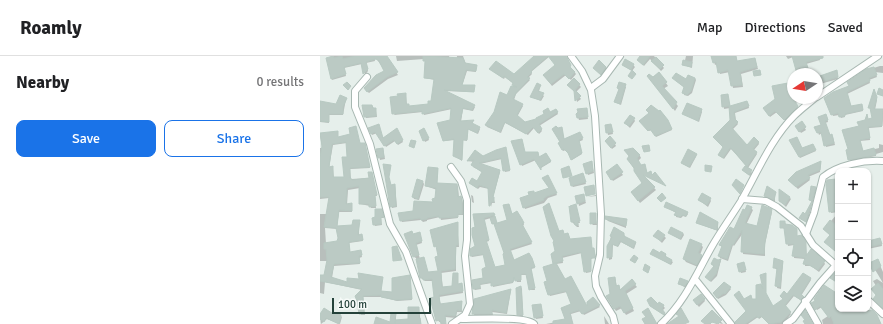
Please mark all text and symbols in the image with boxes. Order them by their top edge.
text: Roamly [20,16,82,40]
text: Map [697,19,723,36]
text: Directions [745,19,806,36]
text: Saved [828,19,863,36]
north arrow [787,68,823,104]
text: Nearby [16,72,69,93]
text: 0 results [256,74,304,90]
button: Save [16,120,156,157]
button: Share [164,120,304,157]
map controls [835,168,871,312]
button: + [835,168,871,204]
button: − [835,204,871,240]
button: locate [835,240,871,276]
button: layers [835,276,871,312]
scale bar [332,296,431,315]
text: 100 m [338,298,367,311]

